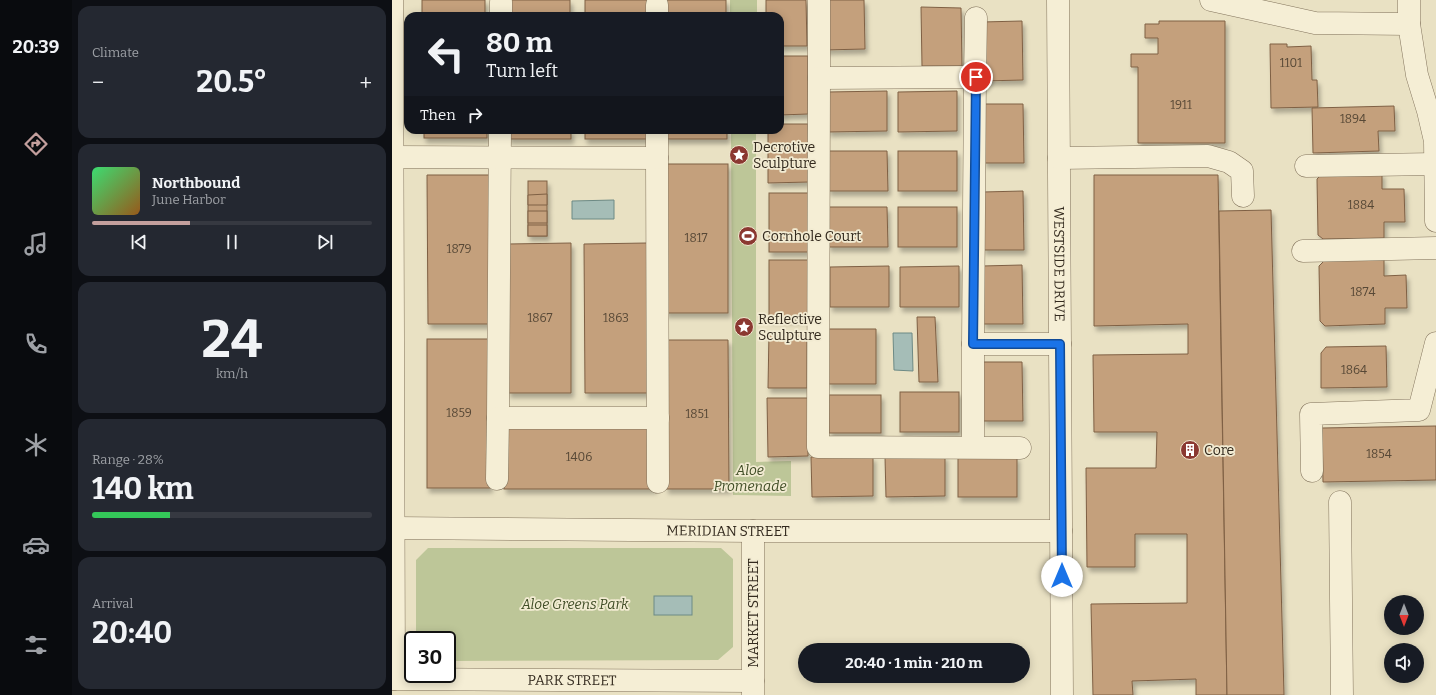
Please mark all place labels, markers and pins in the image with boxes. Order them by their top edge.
pin [959,60,993,94]
place label: Decrotive Sculpture [753,139,817,172]
place icon: Decrotive Sculpture [728,144,750,166]
sports icon: Cornhole Court [737,225,759,247]
place label: Cornhole Court [762,228,861,245]
place label: Reflective Sculpture [758,311,822,344]
place icon: Reflective Sculpture [733,316,755,338]
building icon: Core [1179,439,1201,461]
place label: Core [1204,442,1234,459]

